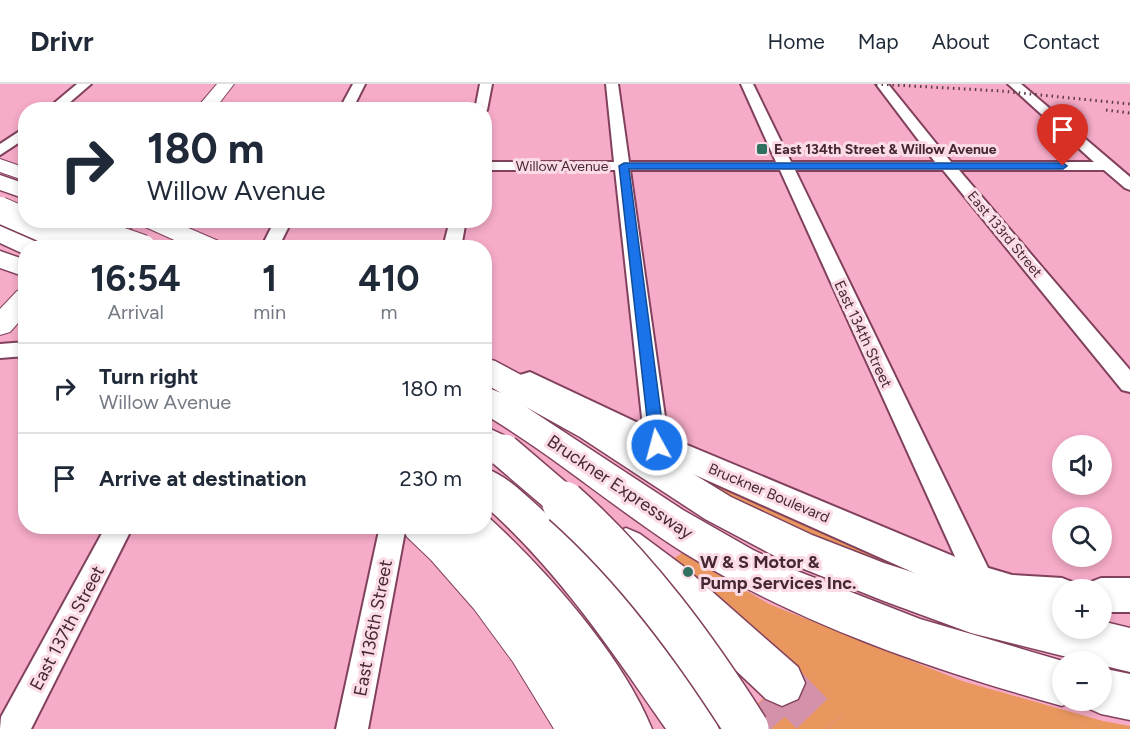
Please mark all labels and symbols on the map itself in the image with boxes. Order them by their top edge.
pin [1037,104,1088,166]
place label: East 134th Street & Willow Avenue [774,141,997,158]
marker: East 134th Street & Willow Avenue [755,142,769,156]
street label: Willow Avenue [516,158,609,175]
street label: East 133rd Street [964,188,1046,281]
street label: East 134th Street [830,277,896,391]
position arrow [625,413,689,477]
street label: Bruckner Expressway [543,430,697,544]
street label: Bruckner Boulevard [706,459,832,527]
place label: W & S Motor & Pump Services Inc. [700,551,856,594]
street label: East 136th Street [349,558,397,698]
street label: East 137th Street [25,562,109,694]
marker: W & S Motor & Pump Services Inc. [681,565,695,579]

